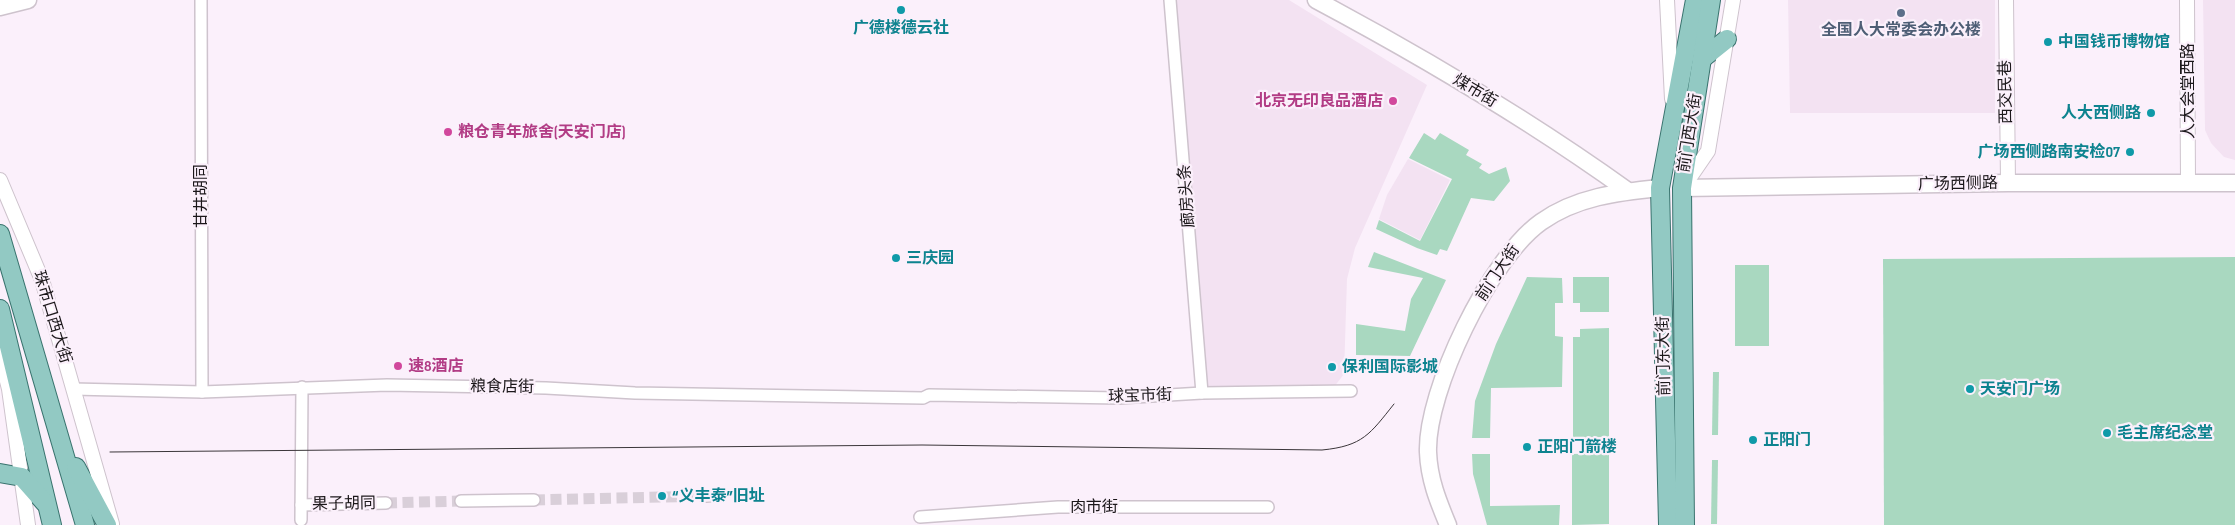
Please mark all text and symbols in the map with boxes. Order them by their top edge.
marker: 广德楼德云社 [895,4,907,16]
marker: 全国人大常委会办公楼 [1895,7,1907,19]
place label: 广德楼德云社 [853,18,949,38]
place label: 全国人大常委会办公楼 [1821,21,1981,40]
place label: 中国钱币博物馆 [2058,32,2170,52]
marker: 中国钱币博物馆 [2042,36,2054,48]
street label: 人大会堂西路 [2179,43,2198,139]
street label: 西交民巷 [1996,60,2016,124]
street label: 煤市街 [1450,70,1500,112]
place label: 北京无印良品酒店 [1255,92,1383,111]
street label: 前门西大街 [1674,92,1706,174]
marker: 北京无印良品酒店 [1387,95,1399,107]
place label: 人大西侧路 [2061,103,2141,123]
marker: 人大西侧路 [2145,107,2157,119]
place label: 粮仓青年旅舍(天安门店) [458,122,625,142]
marker: 粮仓青年旅舍(天安门店) [442,126,454,138]
place label: 广场西侧路南安检07 [1977,142,2120,162]
marker: 广场西侧路南安检07 [2124,146,2136,158]
street label: 廊房头条 [1175,163,1199,229]
street label: 甘井胡同 [192,164,211,228]
street label: 广场西侧路 [1918,174,1998,194]
street label: 前门大街 [1472,241,1524,305]
place label: 三庆园 [906,249,954,268]
marker: 三庆园 [890,252,902,264]
street label: 珠市口西大街 [29,268,75,366]
street label: 前门东大街 [1654,316,1674,396]
place label: 速8酒店 [408,357,464,376]
place label: 保利国际影城 [1342,357,1438,377]
marker: 速8酒店 [392,360,404,372]
marker: 保利国际影城 [1326,361,1338,373]
street label: 粮食店街 [470,377,534,397]
place label: 天安门广场 [1980,380,2060,399]
marker: 天安门广场 [1964,383,1976,395]
street label: 球宝市街 [1108,385,1172,407]
place label: 毛主席纪念堂 [2117,424,2213,443]
marker: 毛主席纪念堂 [2101,427,2113,439]
place label: 正阳门 [1763,431,1811,450]
marker: 正阳门 [1747,434,1759,446]
place label: 正阳门箭楼 [1537,438,1617,457]
marker: 正阳门箭楼 [1521,441,1533,453]
place label: “义丰泰”旧址 [672,487,765,506]
marker: “义丰泰”旧址 [656,490,668,502]
street label: 果子胡同 [312,494,376,514]
street label: 肉市街 [1070,498,1118,517]

